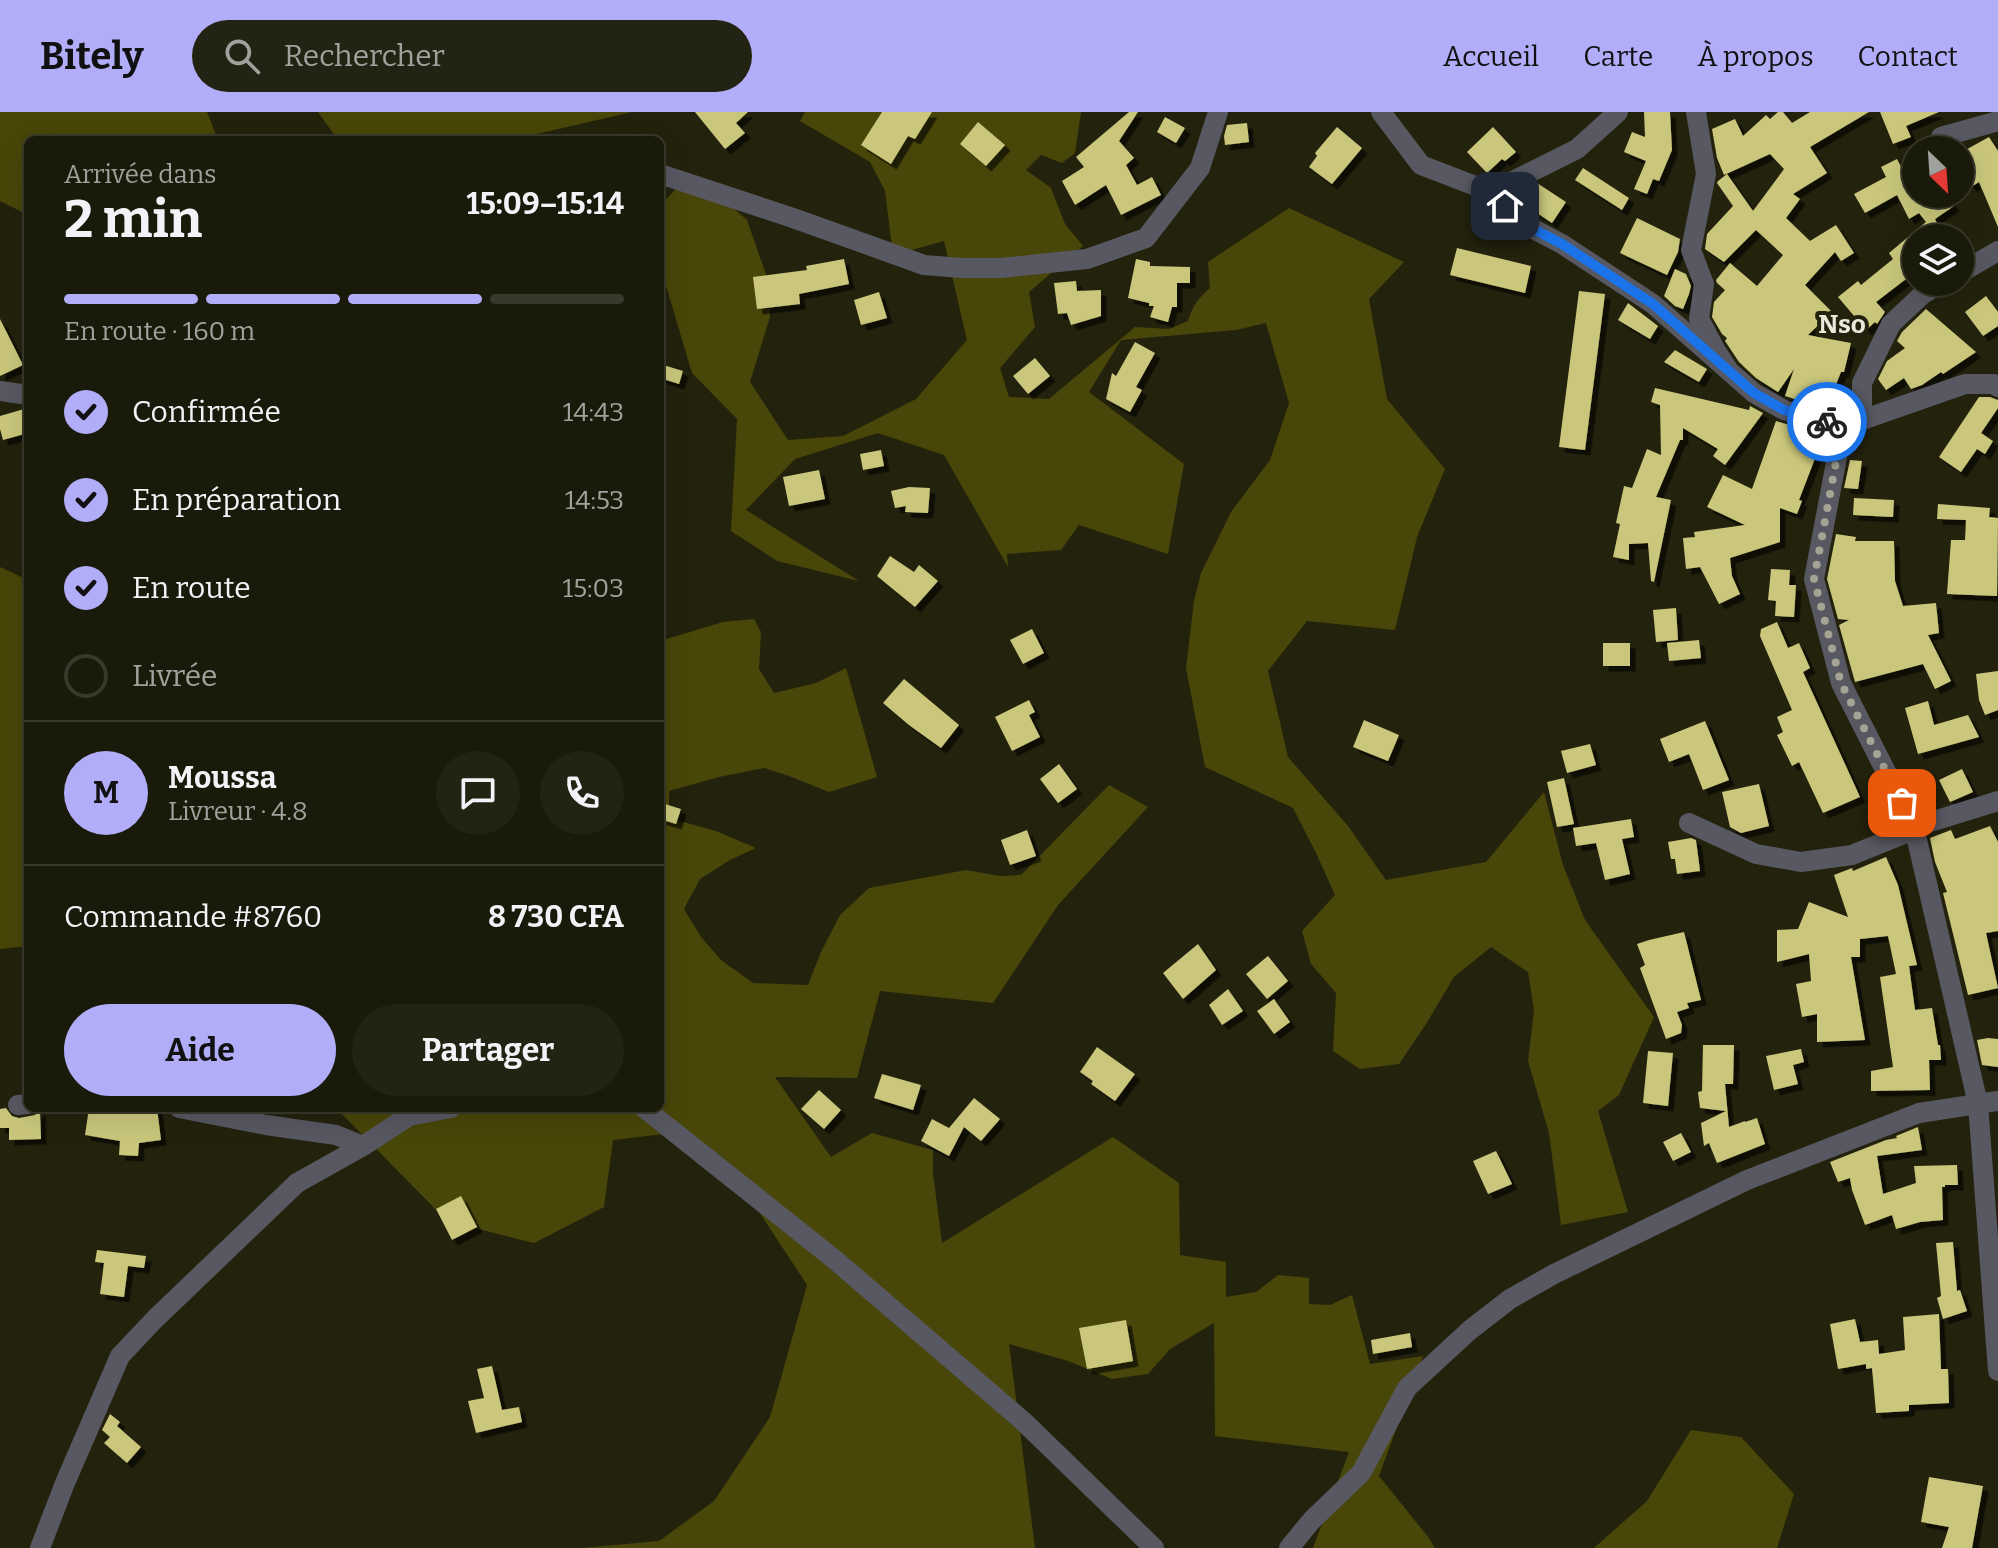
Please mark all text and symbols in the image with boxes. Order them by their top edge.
search box [192,20,752,92]
text: Bitely [40,33,144,79]
icon: search [220,34,264,78]
text: Rechercher [284,38,445,74]
text: Accueil [1443,40,1539,73]
text: Carte [1583,40,1653,73]
text: À propos [1697,40,1814,73]
text: Contact [1858,40,1958,73]
north arrow [1902,136,1974,208]
map controls [1902,136,1974,296]
text: Arrivée dans [64,159,217,190]
pin [1471,172,1539,240]
icon: home [1483,184,1527,228]
text: 15:09–15:14 [466,186,624,222]
text: 2 min [64,188,202,251]
button: layers [1902,224,1974,296]
district label: Nso [1818,309,1866,340]
text: En route · 160 m [64,316,255,347]
courier [1787,382,1867,462]
icon: check [64,390,108,434]
text: Confirmée [132,394,281,430]
text: 14:43 [563,397,624,428]
icon: bike [1805,400,1849,444]
icon: check [64,478,108,522]
text: En préparation [132,482,341,518]
text: 14:53 [565,485,624,516]
icon: check [64,566,108,610]
text: En route [132,570,251,606]
text: 15:03 [563,573,624,604]
text: Livrée [132,658,218,694]
button: chat [436,751,520,835]
button: phone [540,751,624,835]
text: Moussa [168,760,277,796]
pin [1868,769,1936,837]
text: M [93,775,119,811]
icon: bag [1880,781,1924,825]
text: Livreur · 4.8 [168,796,308,827]
text: Commande #8760 [64,899,322,935]
text: 8 730 CFA [488,899,624,935]
button: Aide [64,1004,336,1096]
button: Partager [352,1004,624,1096]

